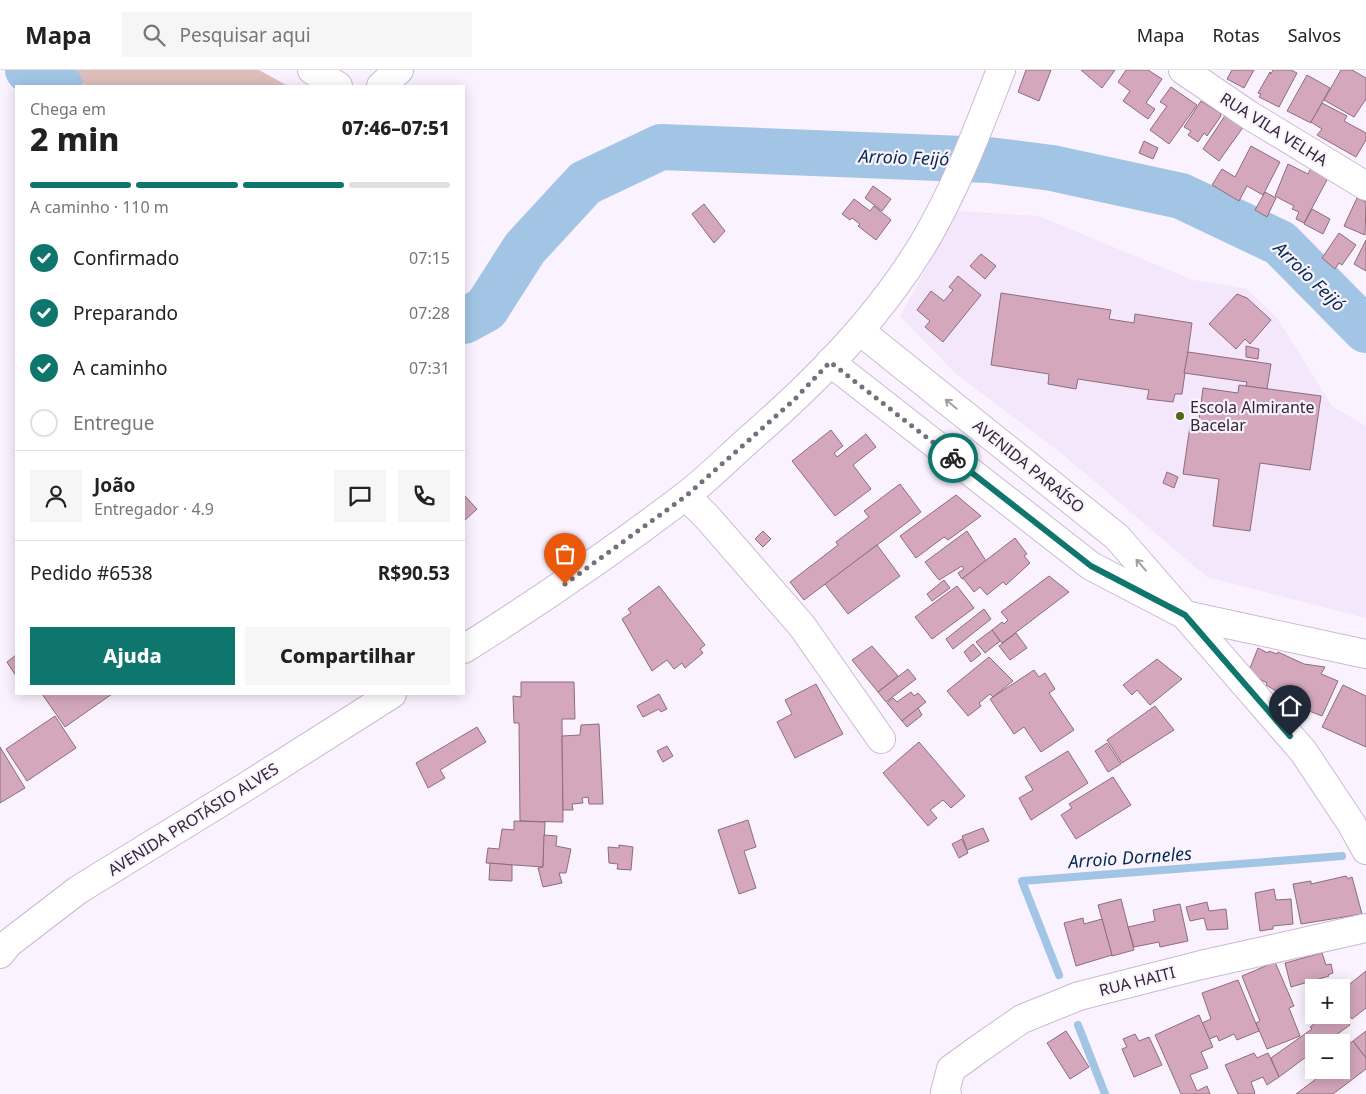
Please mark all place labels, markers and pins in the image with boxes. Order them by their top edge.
place label: Escola Almirante Bacelar [1190,396,1315,436]
marker: Escola Almirante Bacelar [1174,410,1186,422]
pin [544,533,586,584]
pin [1269,685,1311,736]

